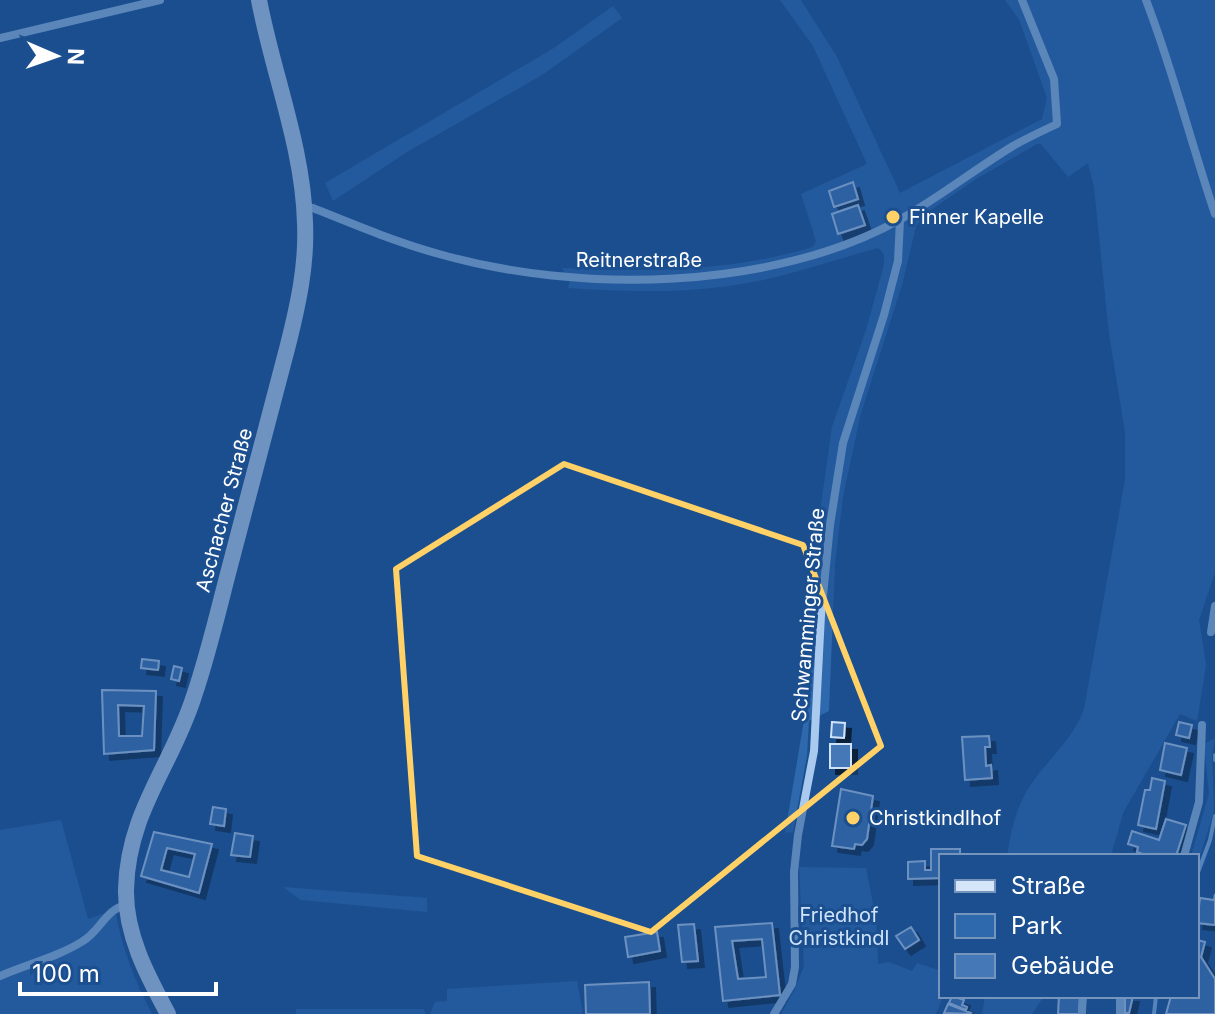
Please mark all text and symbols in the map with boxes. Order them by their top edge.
north arrow [16,16,96,96]
text: N [63,48,89,66]
place label: Finner Kapelle [909,205,1044,229]
marker: Finner Kapelle [884,208,902,226]
street label: Reitnerstraße [576,248,702,272]
street label: Aschacher Straße [191,425,257,595]
street label: Schwamminger Straße [787,507,829,723]
place label: Christkindlhof [869,806,1002,830]
marker: Christkindlhof [844,809,862,827]
legend [939,854,1199,998]
text: Straße [1011,871,1086,900]
park label: Friedhof Christkindl [789,903,889,950]
text: Park [1011,911,1062,940]
scale bar [20,946,216,996]
text: Gebäude [1011,951,1114,980]
text: 100 m [32,959,100,988]

